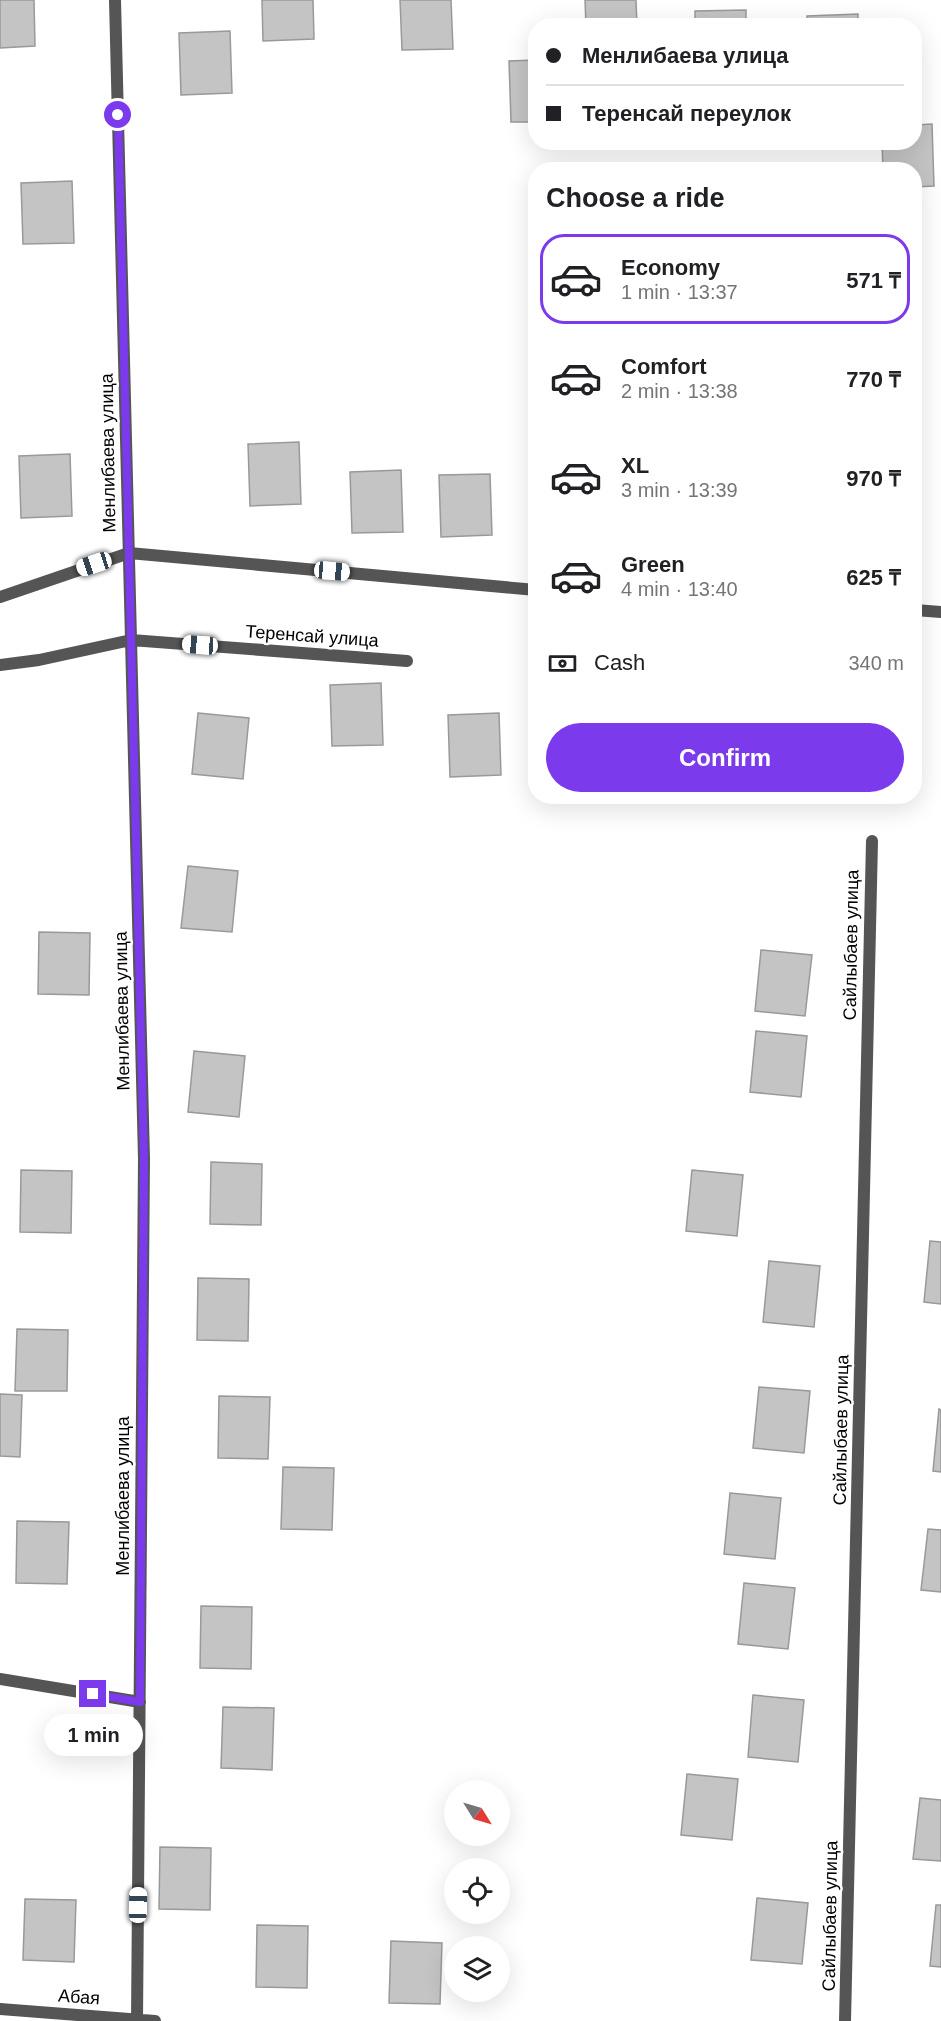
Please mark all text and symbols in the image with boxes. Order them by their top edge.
text: Менлибаева улица [582,43,788,68]
route start [104,101,131,128]
text: Теренсай переулок [582,101,791,126]
text: Choose a ride [546,183,725,213]
icon: car [549,252,603,306]
text: Economy [621,255,720,280]
text: 571 ₸ [846,268,901,293]
text: 1 min · 13:37 [621,281,738,303]
icon: car [549,351,603,405]
text: Comfort [621,354,707,379]
text: 770 ₸ [846,367,901,392]
street label: Менлибаева улица [97,372,119,533]
text: 2 min · 13:38 [621,380,738,402]
icon: car [549,450,603,504]
text: XL [621,453,649,478]
text: 970 ₸ [846,466,901,491]
text: 3 min · 13:39 [621,479,738,501]
icon: car [549,549,603,603]
car [74,550,114,578]
text: Green [621,552,685,577]
car [313,560,351,582]
text: 625 ₸ [846,565,901,590]
text: 4 min · 13:40 [621,578,738,600]
street label: Теренсай улица [245,621,380,651]
car [181,635,219,655]
icon: cash [546,647,579,680]
text: Cash [594,650,645,675]
text: 340 m [848,652,904,674]
button: Confirm [546,723,904,792]
street label: Сайлыбаев улица [840,869,862,1020]
street label: Менлибаева улица [111,930,133,1091]
street label: Сайлыбаев улица [830,1354,852,1505]
street label: Менлибаева улица [113,1415,133,1576]
route end [79,1680,106,1707]
callout: 1 min [44,1715,142,1757]
text: 1 min [67,1724,120,1746]
north arrow [444,1780,510,1846]
map controls [444,1780,510,2002]
street label: Сайлыбаев улица [819,1840,841,1991]
button: locate [444,1858,510,1924]
car [129,1887,147,1923]
button: layers [444,1936,510,2002]
street label: Абая [58,1986,100,2008]

